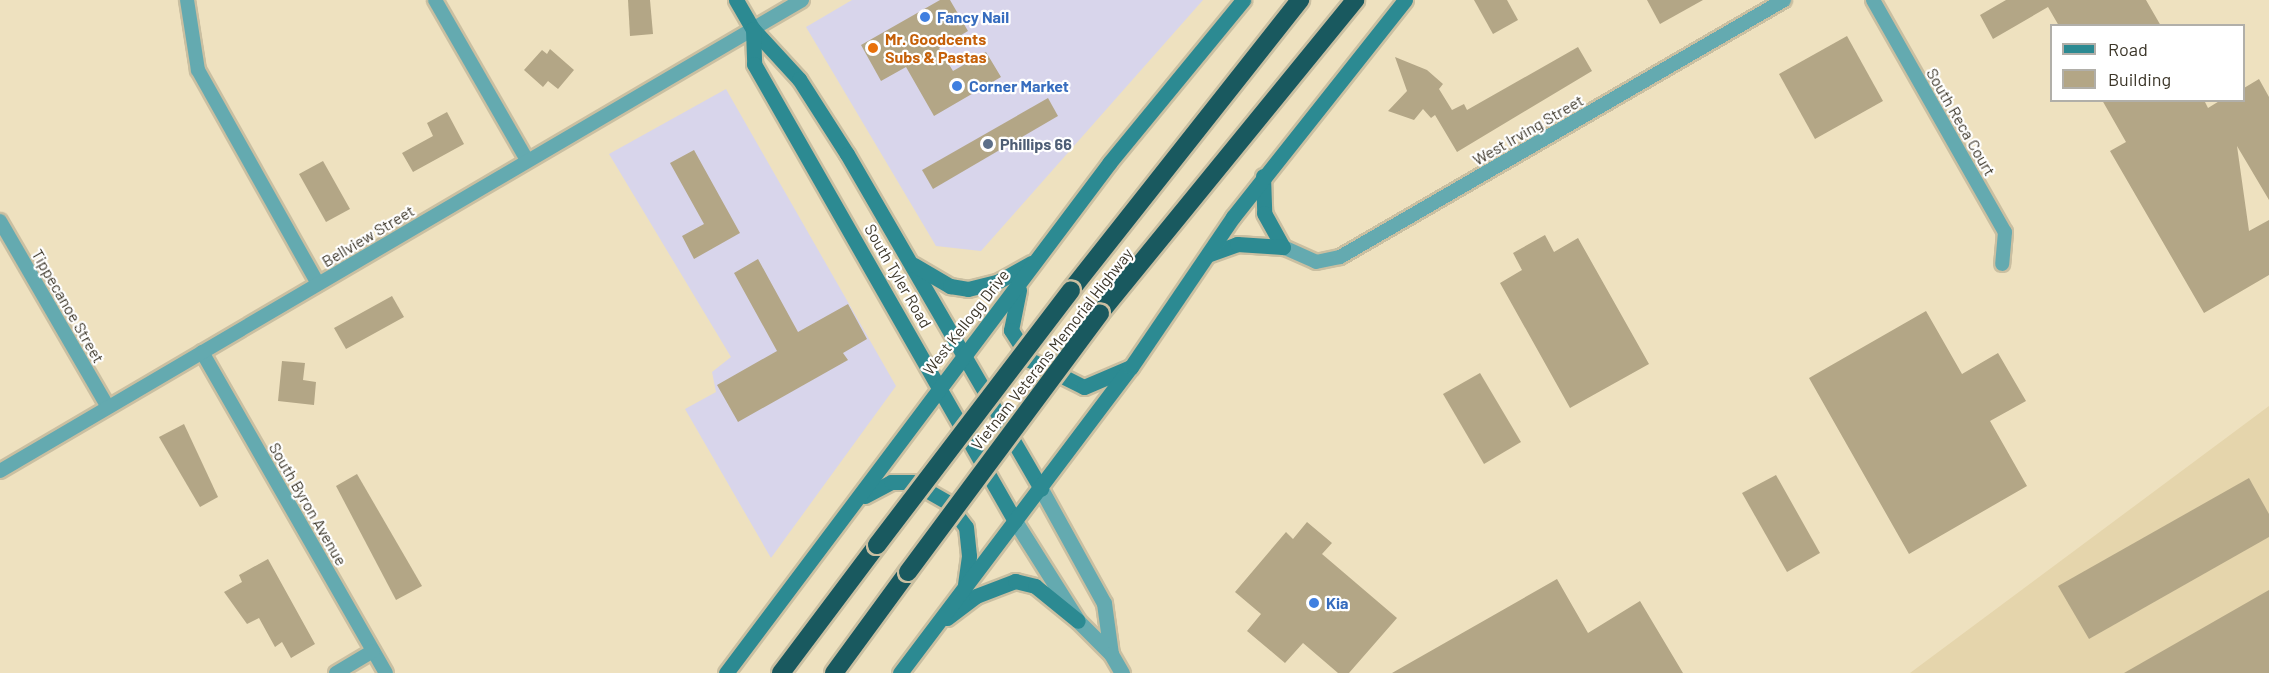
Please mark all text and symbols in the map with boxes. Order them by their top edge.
place label: Fancy Nail [937,7,1009,27]
marker: Fancy Nail [918,10,932,24]
legend [2050,24,2245,102]
place label: Mr. Goodcents Subs & Pastas [885,29,986,67]
text: Road [2108,38,2148,60]
marker: Mr. Goodcents Subs & Pastas [866,41,880,55]
street label: South Reca Court [1922,65,2000,179]
text: Building [2108,68,2171,90]
place label: Corner Market [969,76,1069,96]
marker: Corner Market [950,79,964,93]
street label: West Irving Street [1469,91,1587,169]
place label: Phillips 66 [1000,134,1072,154]
marker: Phillips 66 [981,137,995,151]
street label: Bellview Street [318,201,418,271]
street label: South Tyler Road [860,221,936,331]
street label: Vietnam Veterans Memorial Highway [967,244,1137,454]
street label: Tippecanoe Street [28,246,108,366]
street label: West Kellogg Drive [919,265,1013,379]
street label: South Byron Avenue [265,439,351,569]
place label: Kia [1326,593,1349,613]
marker: Kia [1307,596,1321,610]

